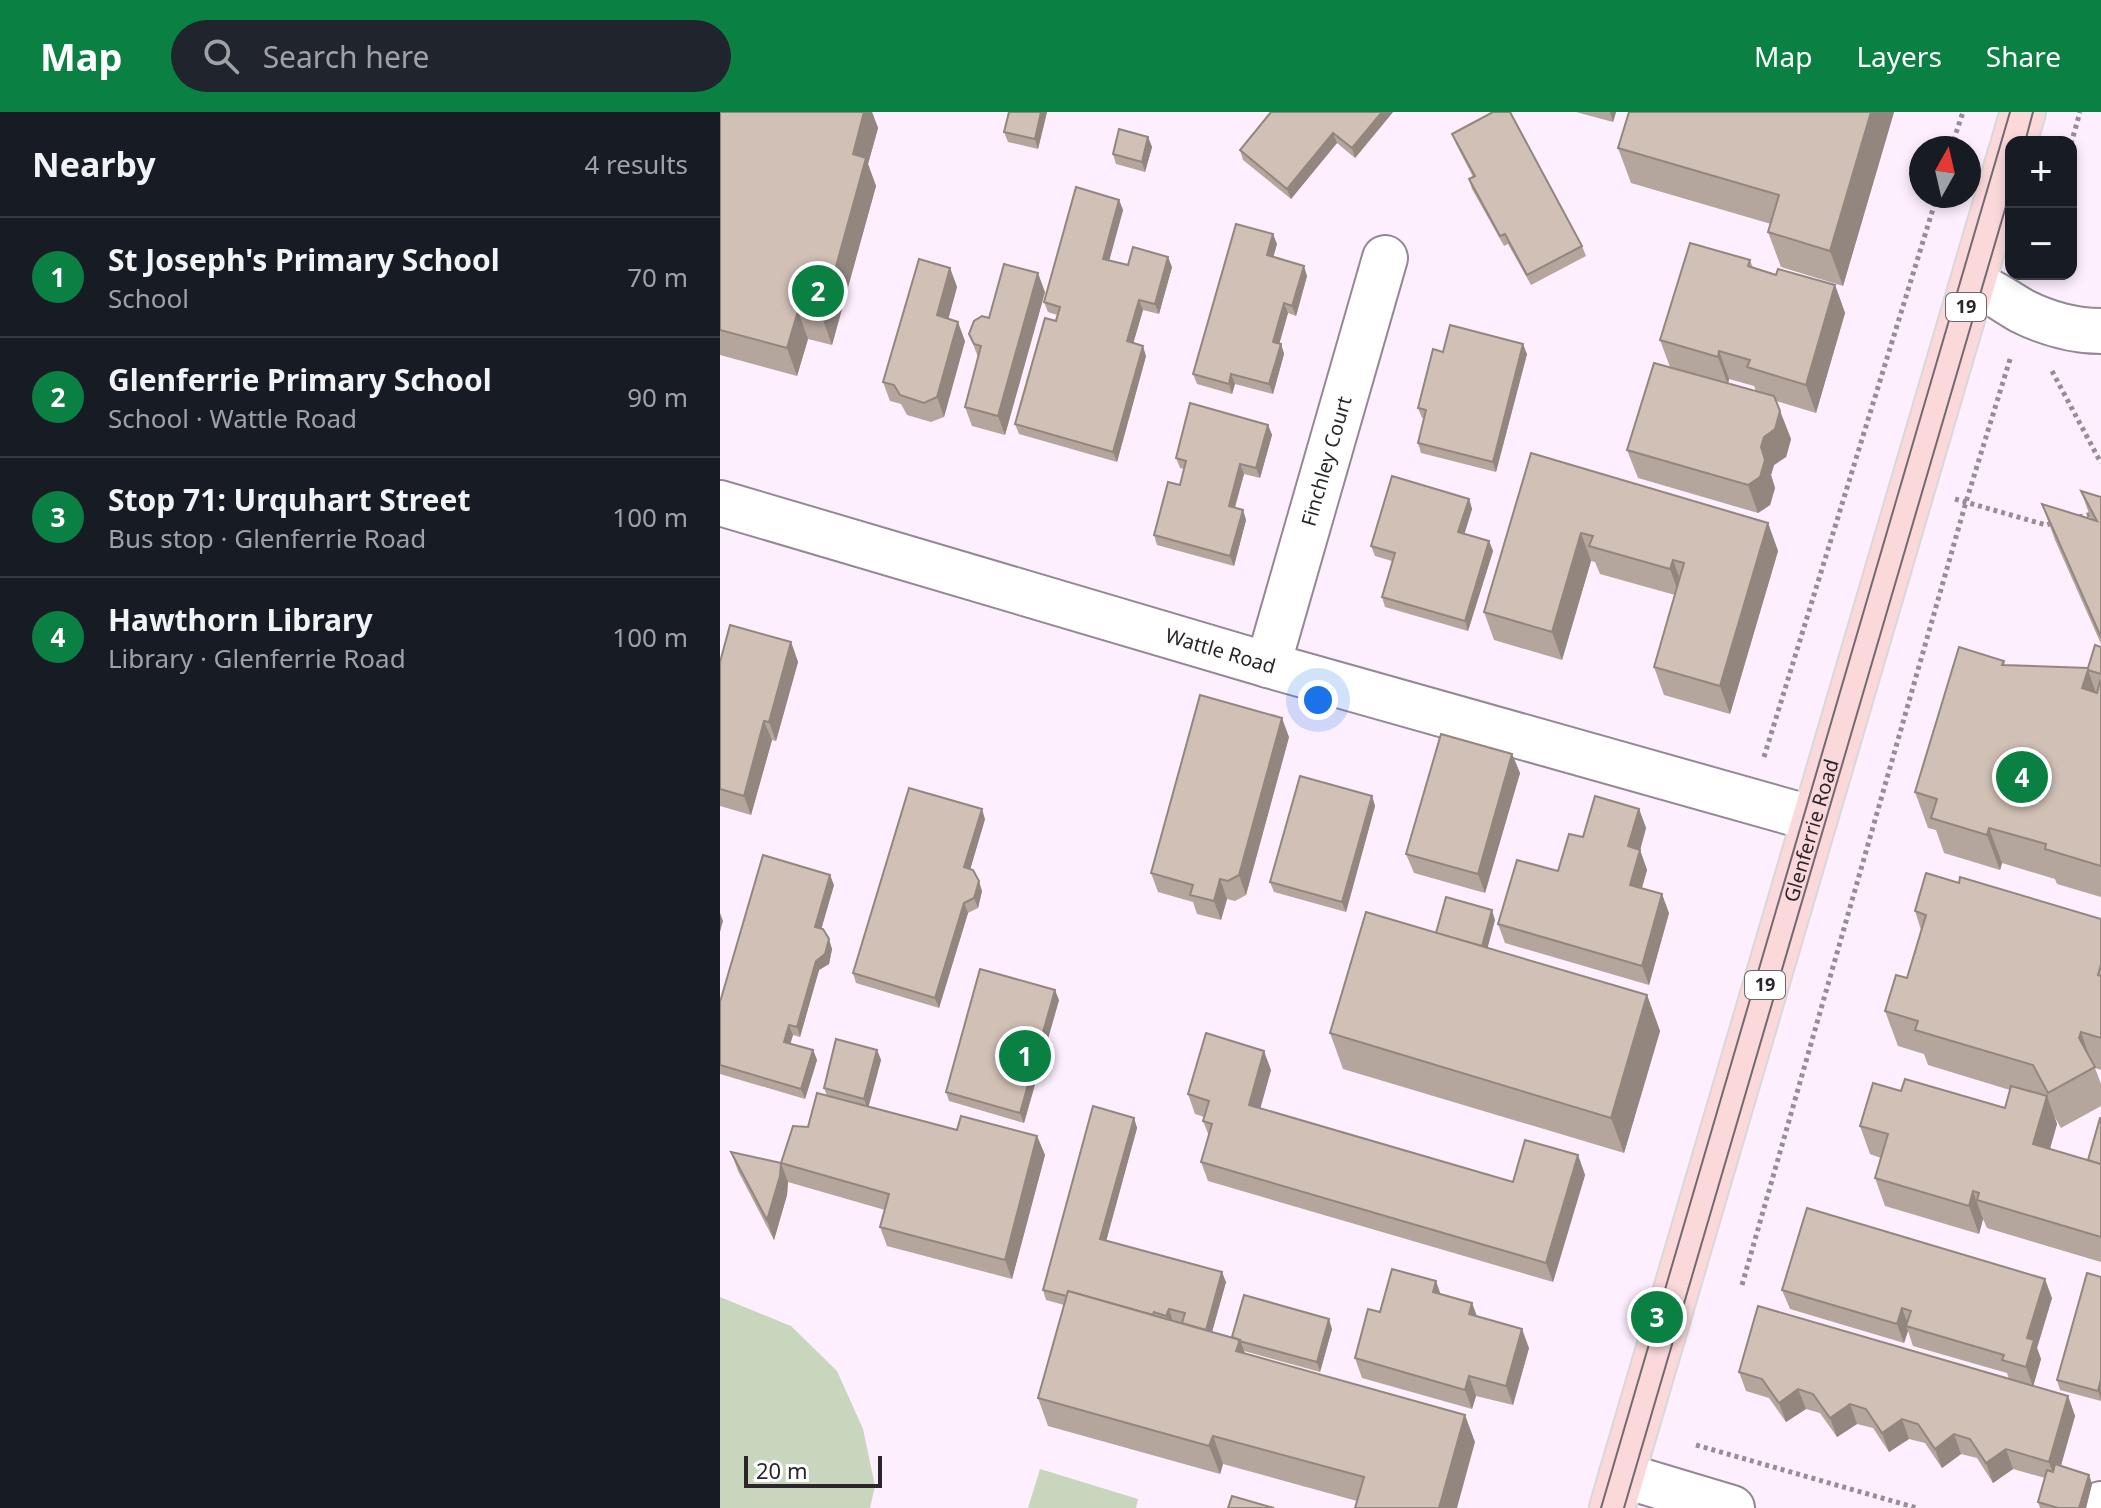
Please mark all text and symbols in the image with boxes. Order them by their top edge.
search box [171,20,731,92]
text: Map [40,30,123,82]
icon: search [199,34,243,78]
text: Search here [263,36,430,77]
text: Map [1754,37,1812,75]
text: Layers [1856,37,1942,75]
text: Share [1986,37,2061,75]
north arrow [1909,136,1981,208]
map controls [2005,136,2077,280]
button: + [2005,136,2077,208]
text: Nearby [32,141,156,187]
text: 4 results [584,146,688,182]
button: − [2005,208,2077,280]
text: St Joseph's Primary School [108,239,500,280]
text: 1 [51,259,65,295]
text: 70 m [627,259,688,295]
pin: 2 [792,261,844,321]
text: School [108,280,189,316]
road number: 19 [1946,293,1986,321]
text: Glenferrie Primary School [108,359,492,400]
text: 2 [51,379,65,415]
text: 90 m [627,379,688,415]
street label: Finchley Court [1295,393,1358,529]
text: School · Wattle Road [108,400,357,436]
text: Stop 71: Urquhart Street [108,479,470,520]
text: 3 [51,499,65,535]
text: 100 m [612,499,688,535]
text: Bus stop · Glenferrie Road [108,520,426,556]
text: Hawthorn Library [108,599,373,640]
text: 4 [51,619,65,655]
text: 100 m [612,619,688,655]
street label: Wattle Road [1162,621,1279,680]
text: Library · Glenferrie Road [108,640,406,676]
your location [1298,680,1338,720]
pin: 4 [1996,747,2048,807]
street label: Glenferrie Road [1777,756,1845,905]
road number: 19 [1745,971,1785,999]
pin: 1 [999,1026,1051,1086]
pin: 3 [1631,1287,1683,1347]
scale bar [744,1452,882,1488]
text: 20 m [756,1455,807,1485]

